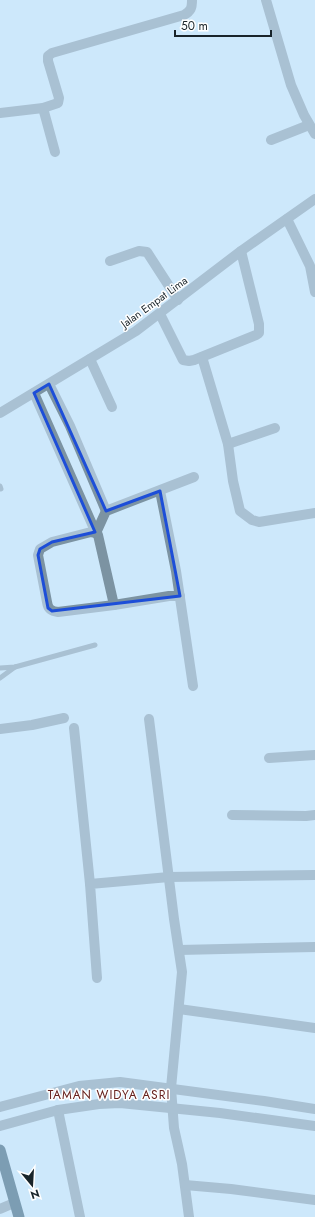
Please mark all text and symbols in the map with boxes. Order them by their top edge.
scale bar [175,12,271,38]
text: 50 m [181,17,208,35]
street label: Jalan Empat Lima [116,272,191,333]
district label: TAMAN WIDYA ASRI [48,1086,170,1104]
north arrow [12,1165,52,1205]
text: N [28,1186,42,1203]

